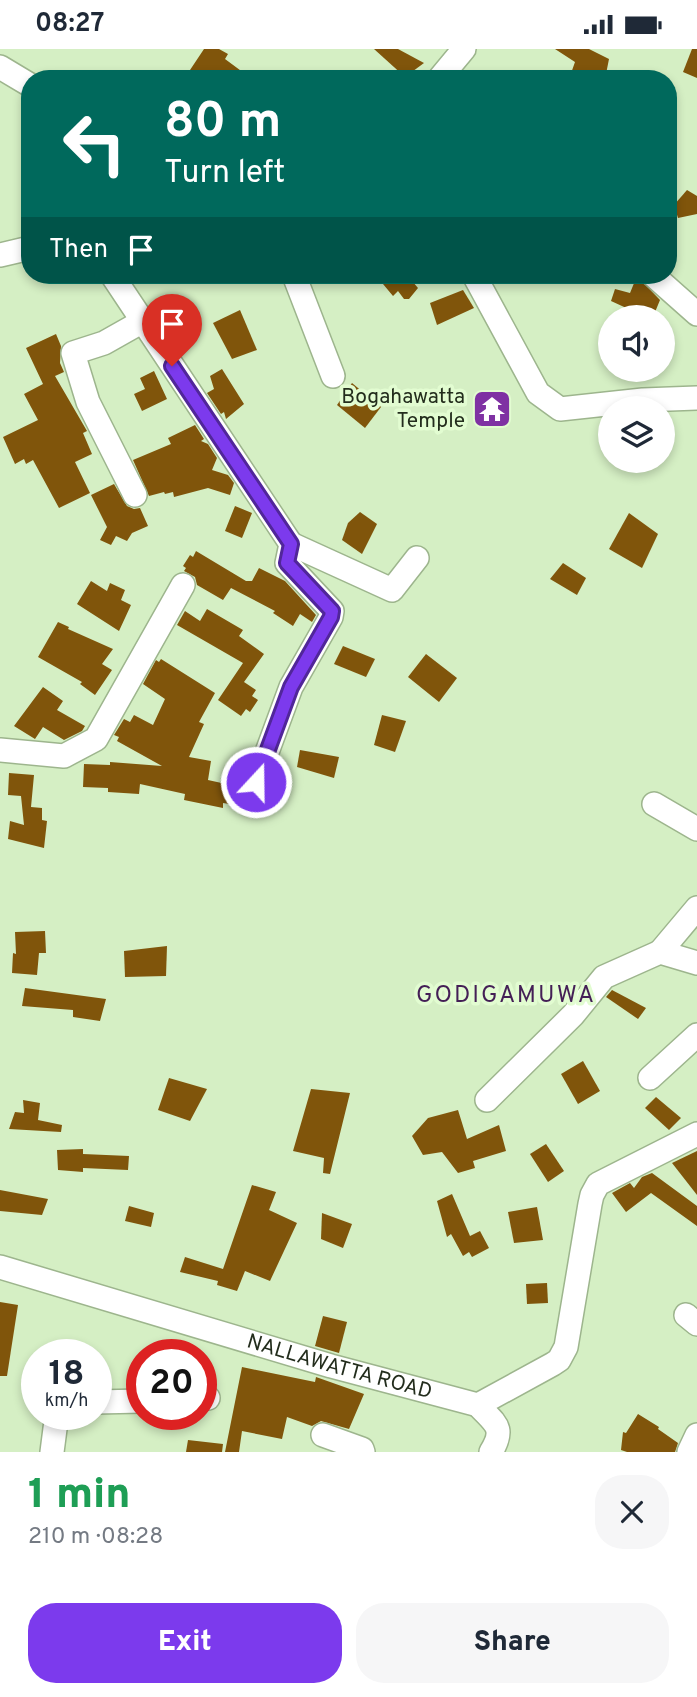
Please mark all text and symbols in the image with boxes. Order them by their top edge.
text: 08:27 [35,8,104,41]
text: 80 m [164,93,281,155]
icon: left [49,98,140,189]
text: Turn left [164,154,285,194]
icon: arrive [122,231,160,269]
text: Then [49,234,108,267]
pin [142,294,202,366]
icon: arrive [153,305,191,343]
map controls [598,305,675,473]
button: sound [598,305,675,382]
place label: Bogahawatta Temple [341,384,465,435]
temple icon: Bogahawatta Temple [471,388,513,430]
button: layers [598,396,675,473]
position arrow [219,745,293,819]
district label: GODIGAMUWA [416,981,596,1011]
street label: NALLAWATTA ROAD [244,1328,435,1406]
speed limit sign: 20 [126,1339,217,1430]
text: 18 [48,1353,85,1397]
text: km/h [45,1390,88,1413]
text: 1 min [28,1470,131,1523]
button: close [595,1475,669,1549]
text: 210 m · 08:28 [28,1523,163,1552]
button: Exit [28,1603,342,1683]
button: Share [356,1603,669,1683]

